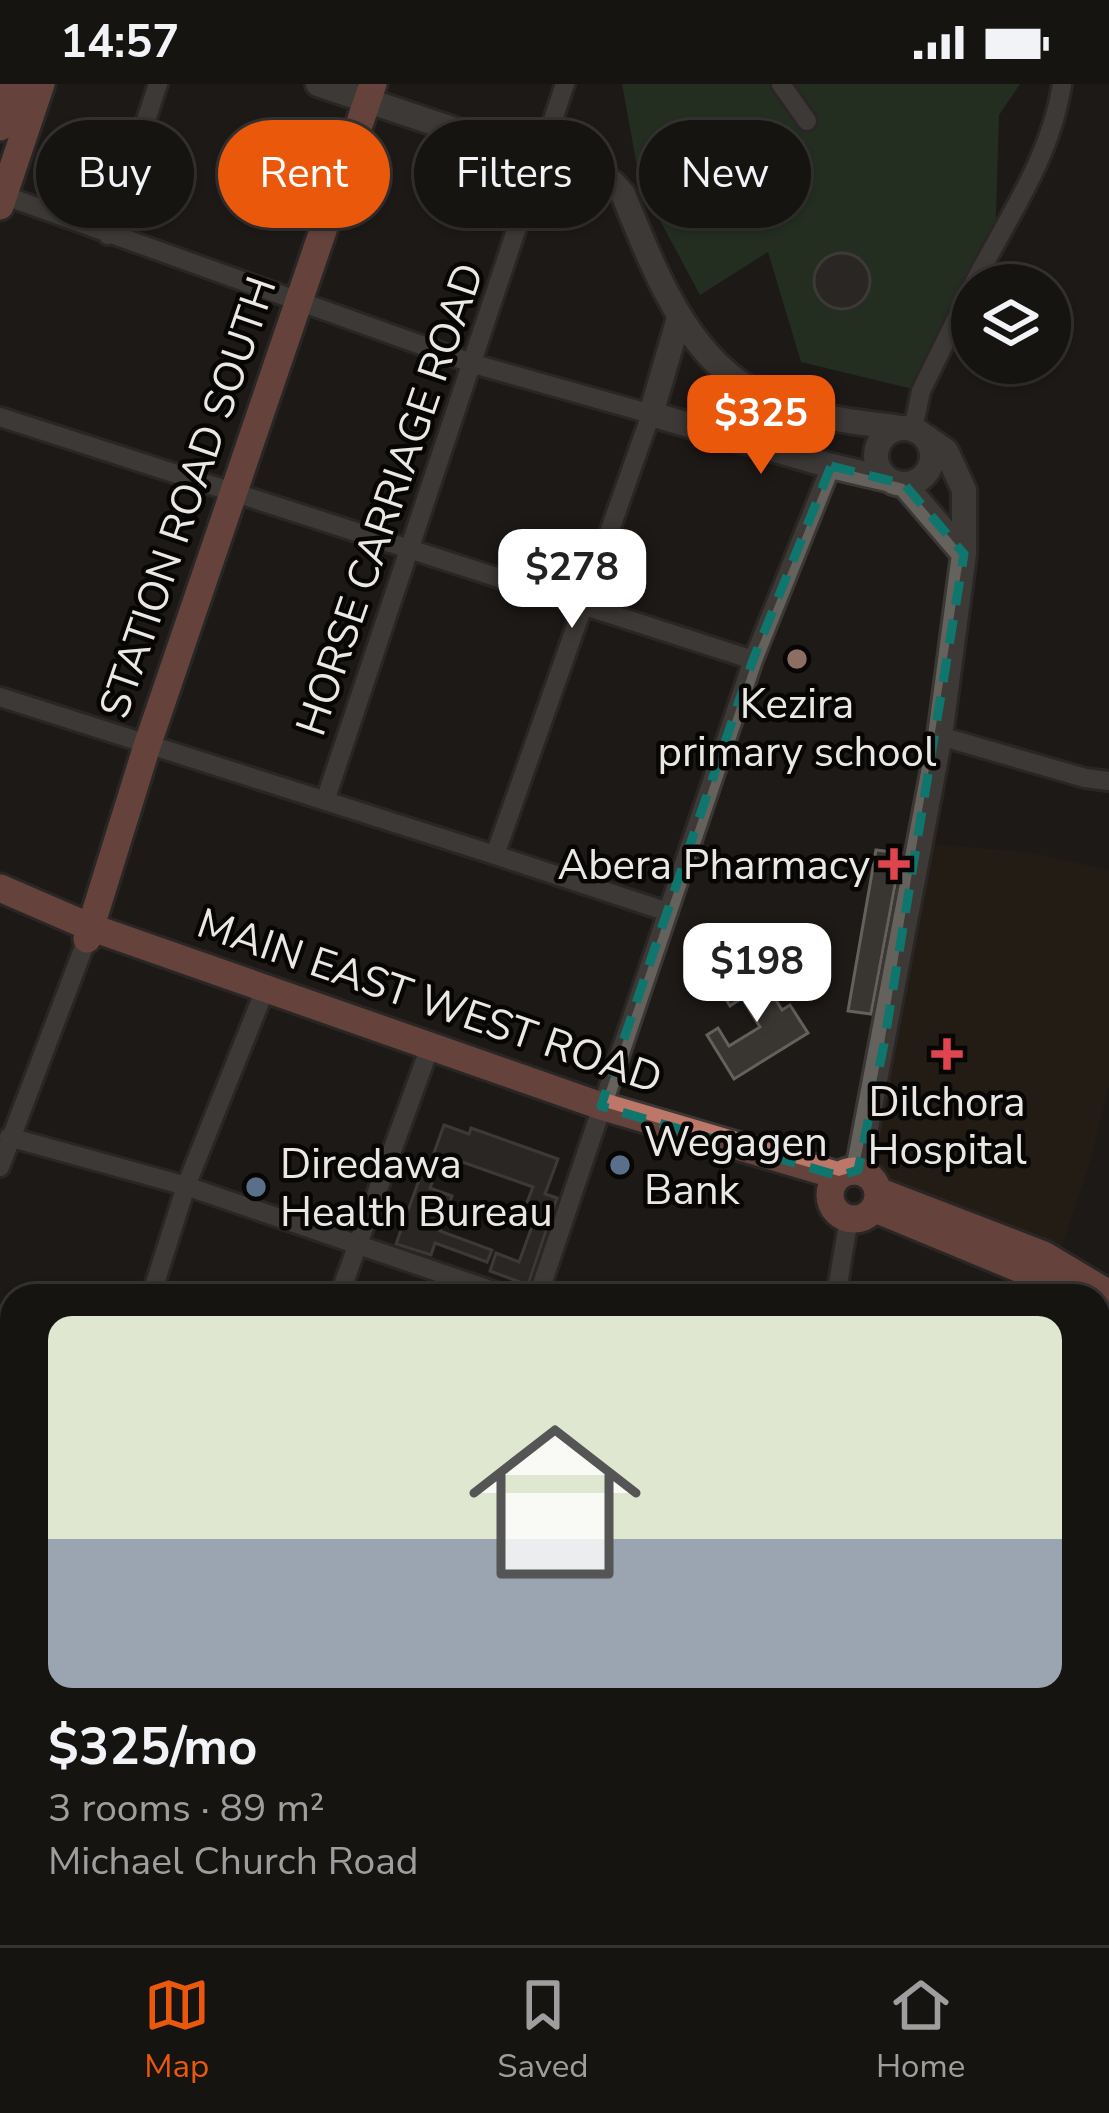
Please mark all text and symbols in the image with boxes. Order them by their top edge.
text: 14:57 [60,12,179,73]
chip: Buy [36,120,194,228]
chip: Rent [218,120,390,228]
chip: Filters [414,120,615,228]
chip: New [639,120,811,228]
street label: HORSE CARRIAGE ROAD [283,256,498,743]
map controls [951,264,1071,384]
button: layers [951,264,1071,384]
street label: STATION ROAD SOUTH [86,269,291,726]
pin: $325 [690,375,832,477]
text: $325 [714,387,808,440]
pin: $278 [501,529,643,631]
text: $278 [525,541,619,594]
marker: Kezira primary school [784,646,810,672]
place label: Kezira primary school [658,676,937,781]
place label: Abera Pharmacy [558,837,870,894]
marker: Abera Pharmacy [881,851,907,877]
street label: MAIN EAST WEST ROAD [190,895,669,1108]
pin: $198 [686,923,828,1025]
text: $198 [710,935,804,988]
marker: Dilchora Hospital [931,1038,963,1070]
place label: Dilchora Hospital [867,1074,1027,1179]
place label: Wegagen Bank [644,1114,828,1219]
place label: Diredawa Health Bureau [280,1136,553,1241]
marker: Wegagen Bank [607,1152,633,1178]
marker: Diredawa Health Bureau [243,1174,269,1200]
icon: home [447,1394,663,1610]
text: $325/mo [48,1712,257,1782]
text: 3 rooms · 89 m² [48,1782,325,1835]
text: Michael Church Road [48,1835,419,1888]
tab: Map [144,1972,210,2089]
tab: Saved [497,1972,588,2089]
tab: Home [876,1972,965,2089]

